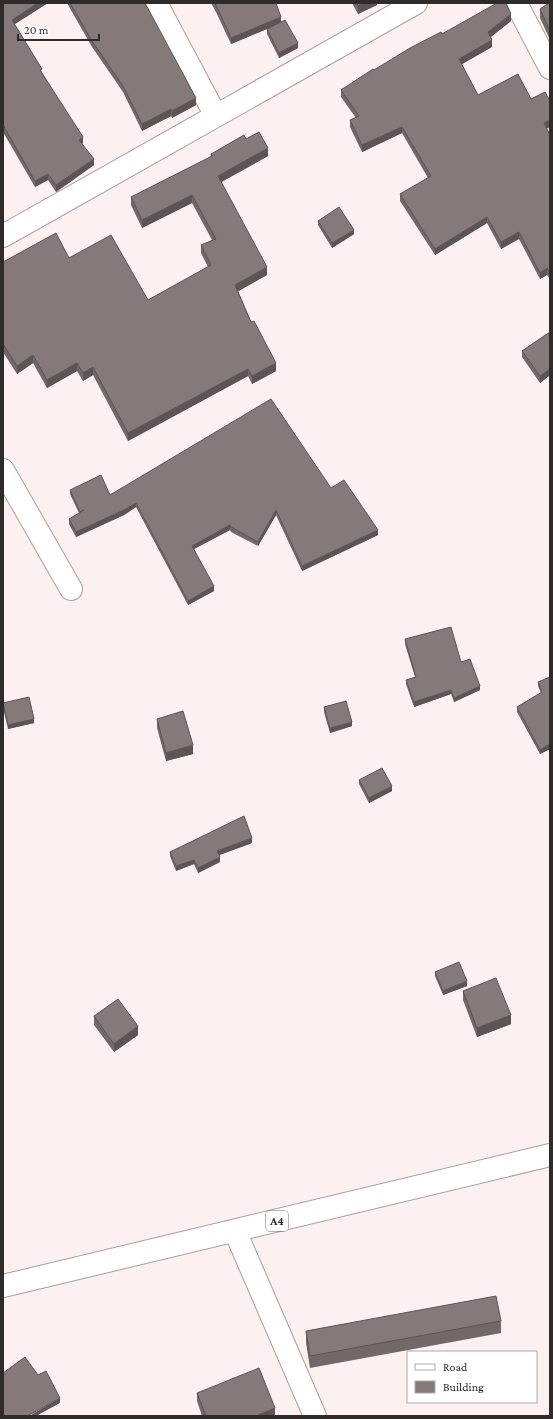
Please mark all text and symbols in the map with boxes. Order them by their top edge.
scale bar [18,16,99,42]
text: 20 m [24,23,49,37]
road number: A4 [266,1211,288,1231]
legend [407,1351,537,1403]
text: Road [443,1360,468,1374]
text: Building [443,1380,484,1394]

